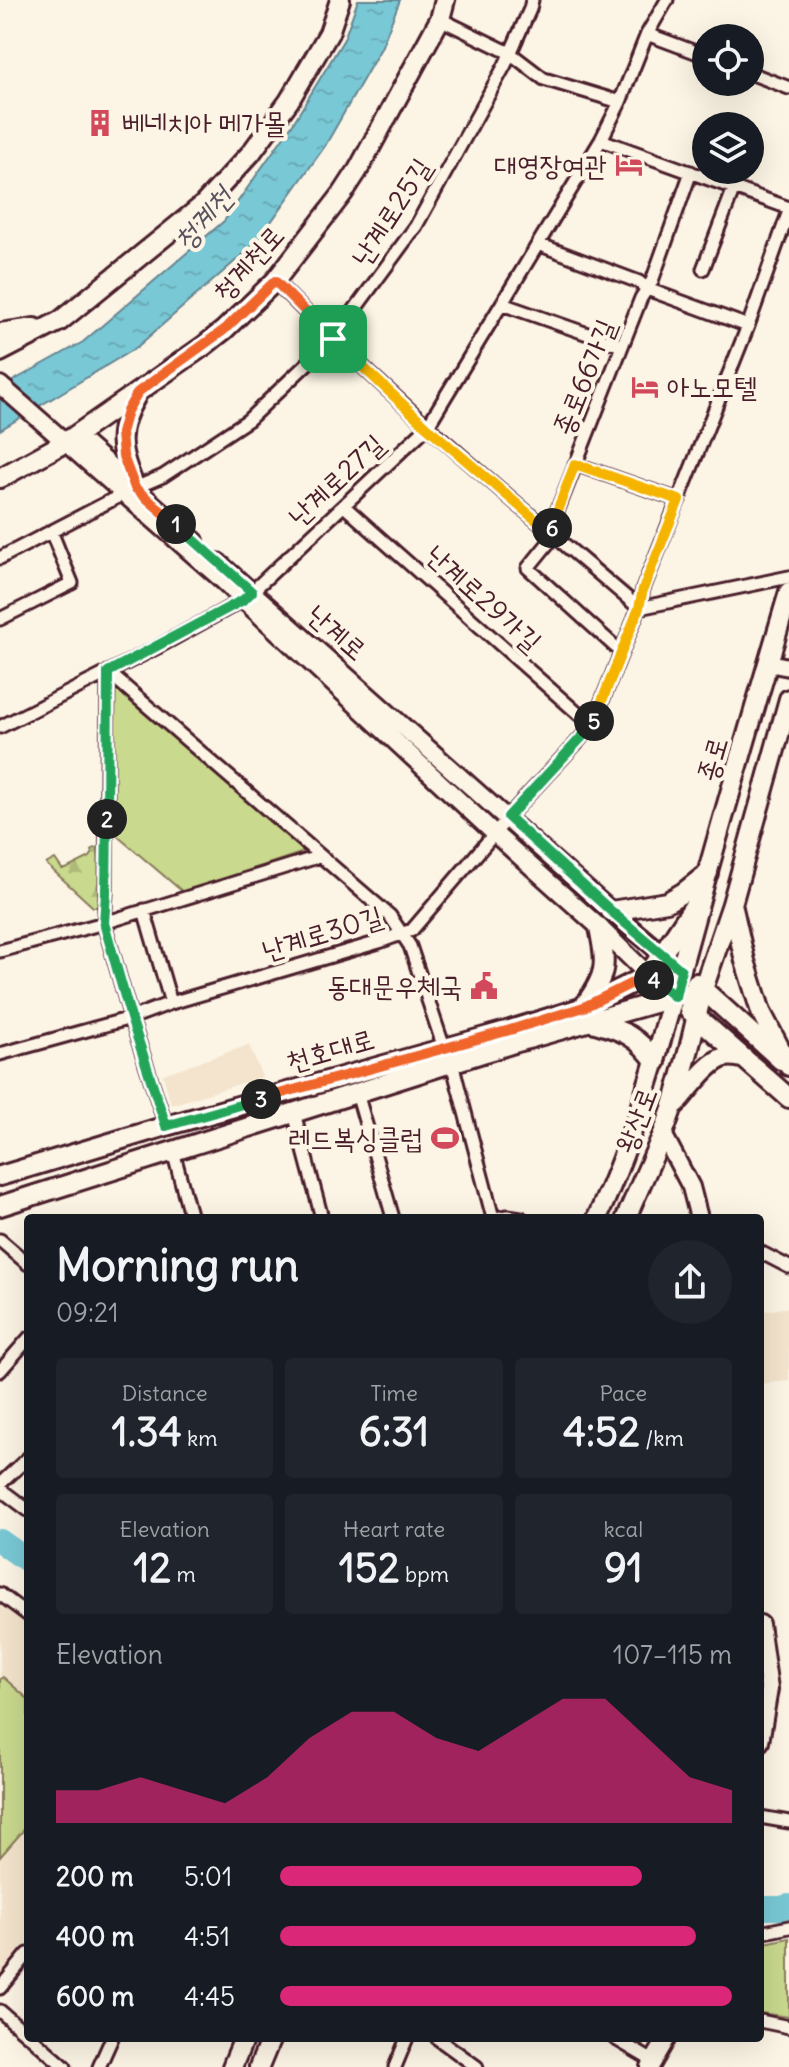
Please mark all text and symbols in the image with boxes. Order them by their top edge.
map controls [692,24,764,184]
button: locate [692,24,764,96]
place label: 베네치아 메가몰 [122,105,286,141]
building icon: 베네치아 메가몰 [85,108,115,138]
button: layers [692,112,764,184]
place label: 대영장여관 [494,147,607,183]
hotel icon: 대영장여관 [614,150,644,180]
street label: 난계로25길 [343,151,439,273]
water label: 청계천 [164,176,242,258]
street label: 청계천로 [204,217,292,309]
pin [299,305,367,373]
street label: 종로66가길 [544,313,624,441]
icon: arrive [311,317,355,361]
place label: 아노모텔 [667,369,757,405]
hotel icon: 아노모텔 [630,372,660,402]
street label: 난계로27길 [280,426,392,534]
pin: 1 [156,504,196,544]
pin: 6 [532,508,572,548]
text: 1 [172,510,180,538]
text: 6 [546,514,558,542]
street label: 난계로29가길 [418,536,550,660]
street label: 난계로 [300,596,374,668]
pin: 5 [574,701,614,741]
text: 5 [588,707,600,735]
street label: 종로 [688,732,736,786]
pin: 2 [87,799,127,839]
text: 2 [101,805,113,833]
street label: 난계로30길 [257,898,387,968]
pin: 4 [634,960,674,1000]
text: 4 [648,966,660,994]
place label: 동대문우체국 [327,968,462,1004]
public building icon: 동대문우체국 [469,971,499,1001]
street label: 천호대로 [282,1020,378,1080]
pin: 3 [241,1079,281,1119]
street label: 왕산로 [607,1082,665,1158]
text: 3 [255,1085,267,1113]
place label: 레드복싱클럽 [288,1120,423,1156]
sports icon: 레드복싱클럽 [430,1123,460,1153]
text: Morning run [56,1238,299,1293]
button: share [648,1240,732,1324]
text: 09:21 [56,1296,119,1329]
text: Distance [122,1379,208,1407]
text: Time [370,1379,418,1407]
text: Pace [599,1379,647,1407]
text: 1.34 [112,1407,182,1457]
text: 6:31 [359,1407,429,1457]
text: 4:52 [563,1407,640,1457]
text: km [182,1424,218,1452]
text: /km [640,1424,684,1452]
text: Elevation [120,1515,210,1543]
text: Heart rate [343,1515,445,1543]
text: kcal [604,1515,643,1543]
text: 12 [133,1543,171,1593]
text: 152 [339,1543,400,1593]
text: 91 [604,1543,643,1593]
text: m [171,1560,196,1588]
text: bpm [400,1560,449,1588]
text: Elevation [56,1638,163,1671]
text: 107–115 m [613,1638,732,1671]
text: 200 m [56,1860,133,1893]
text: 5:01 [184,1860,232,1893]
text: 400 m [56,1920,134,1953]
text: 4:51 [184,1920,230,1953]
text: 600 m [56,1980,134,2013]
text: 4:45 [184,1980,235,2013]

